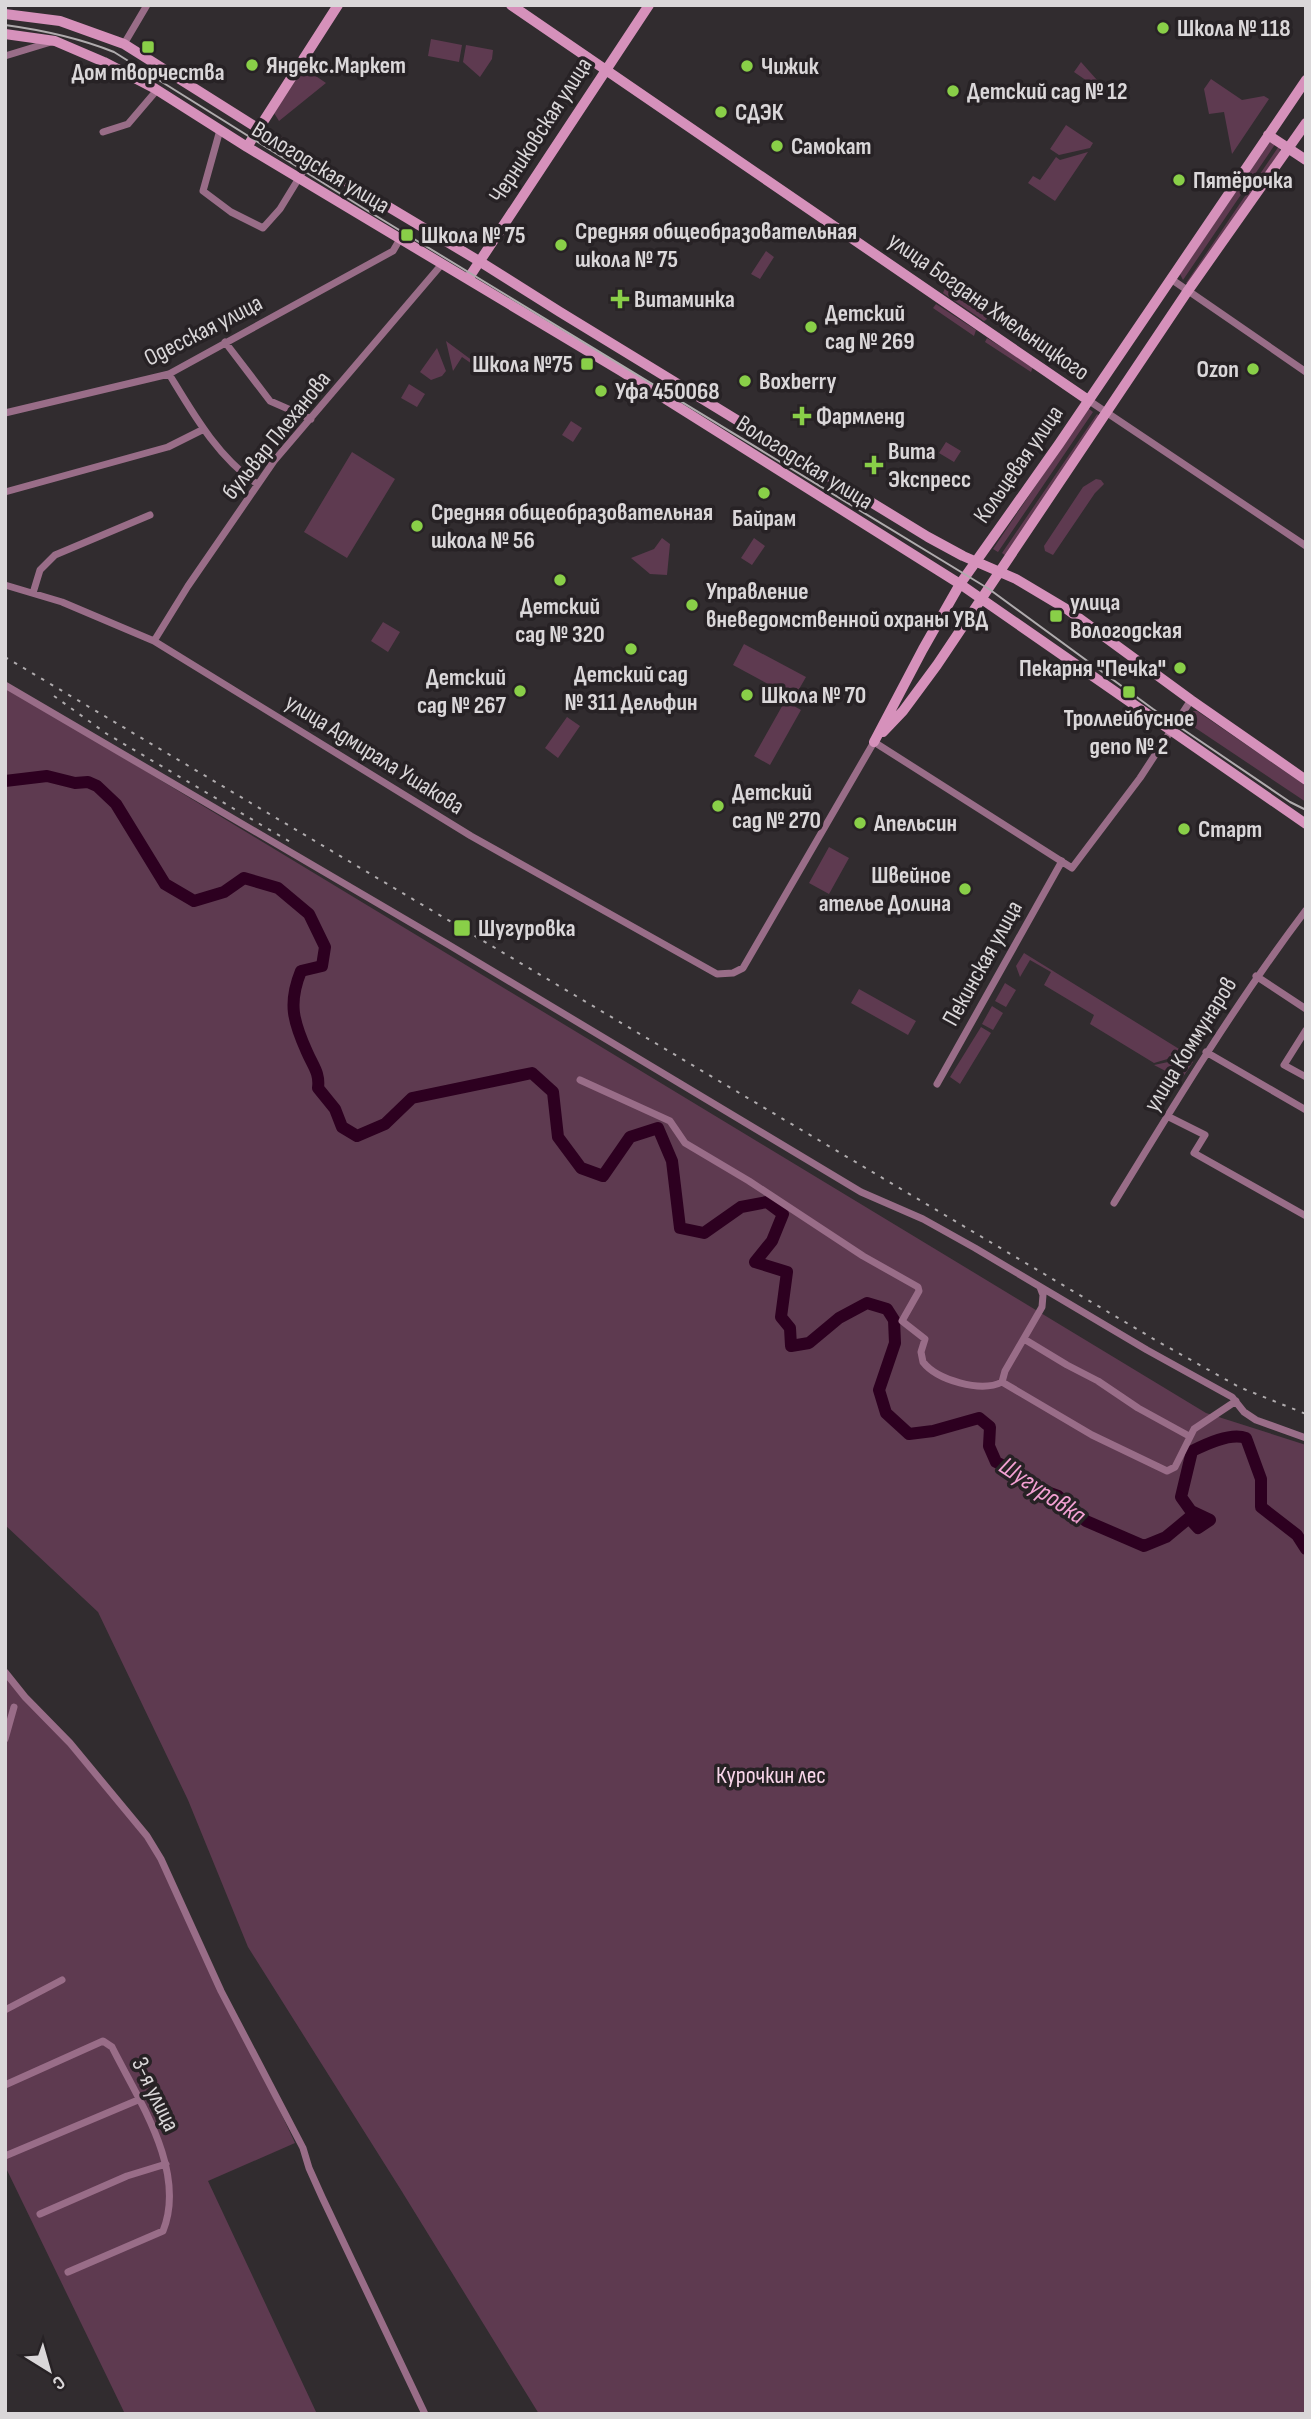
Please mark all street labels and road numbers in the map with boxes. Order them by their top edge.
street label: Черниковская улица [483,52,598,209]
street label: Вологодская улица [247,115,395,220]
street label: улица Богдана Хмельницкого [882,226,1095,387]
street label: Одесская улица [139,288,267,373]
street label: бульвар Плеханова [216,365,337,505]
street label: Кольцевая улица [967,400,1070,529]
street label: Вологодская улица [731,409,878,516]
street label: улица Адмирала Ушакова [280,688,470,821]
street label: Пекинская улица [936,896,1029,1031]
street label: улица Коммунаров [1138,972,1243,1117]
street label: 3-я улица [125,2052,186,2136]

